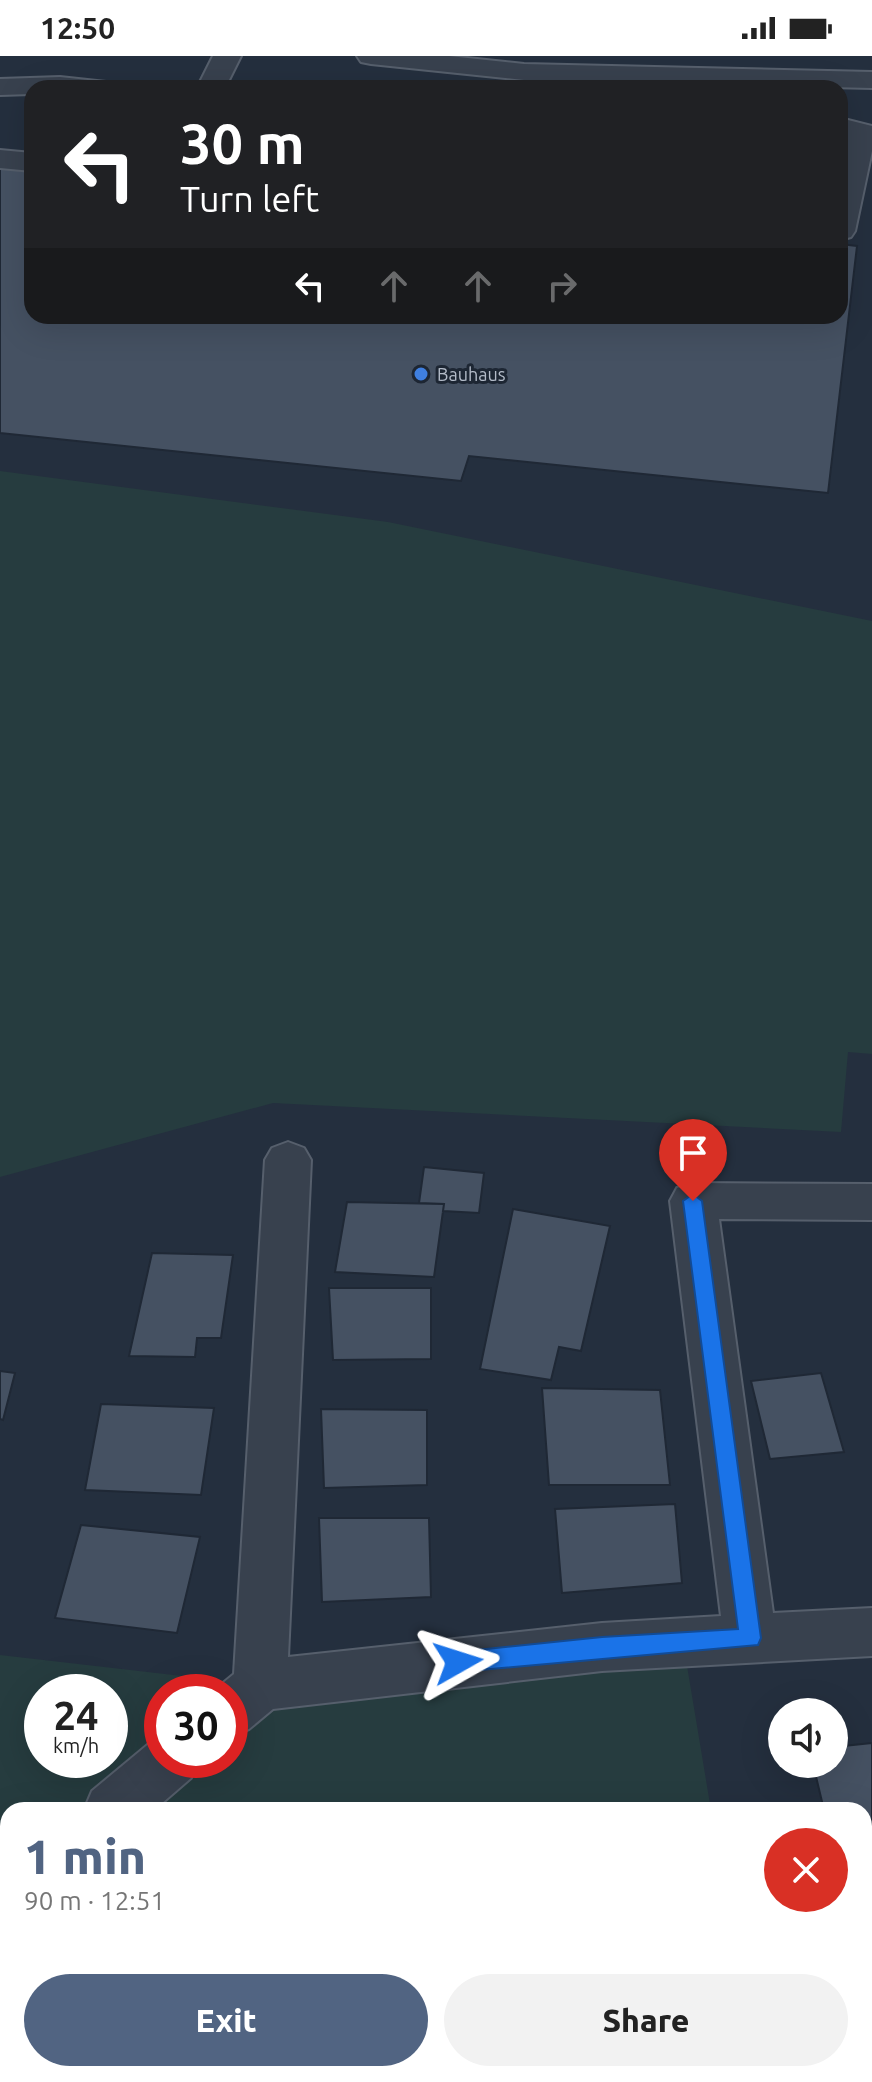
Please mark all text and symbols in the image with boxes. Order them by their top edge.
text: 12:50 [40,11,115,45]
icon: left [48,112,152,216]
text: 30 m [180,112,305,175]
text: Turn left [180,178,319,219]
icon: left [288,264,332,308]
icon: ahead [372,264,416,308]
icon: ahead [456,264,500,308]
icon: right [540,264,584,308]
place label: Bauhaus [437,364,506,384]
marker: Bauhaus [412,365,430,383]
pin [659,1119,727,1201]
icon: arrive [671,1131,715,1175]
position arrow [416,1620,500,1704]
speed limit sign: 30 [144,1674,248,1778]
text: 24 [53,1693,99,1738]
map controls [768,1698,848,1778]
button: sound [768,1698,848,1778]
text: km/h [53,1734,99,1757]
button: close [764,1828,848,1912]
text: 1 min [24,1829,146,1883]
text: 90 m · 12:51 [24,1886,165,1915]
button: Exit [24,1974,428,2066]
button: Share [444,1974,848,2066]

